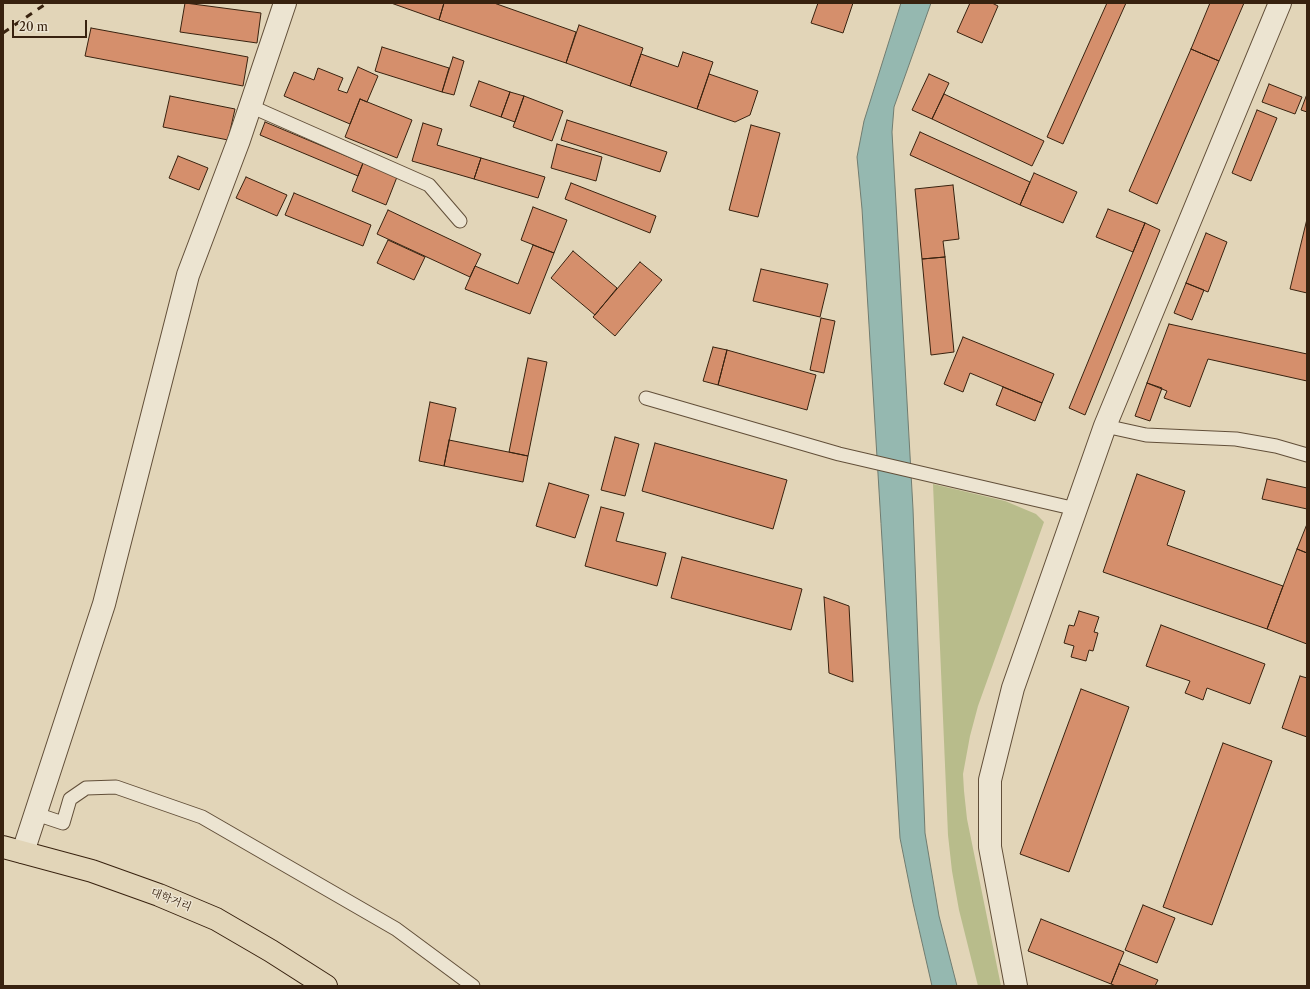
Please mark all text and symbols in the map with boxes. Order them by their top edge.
scale bar [14,12,89,38]
text: 20 m [19,19,48,34]
street label: 대학거리 [149,886,193,914]

